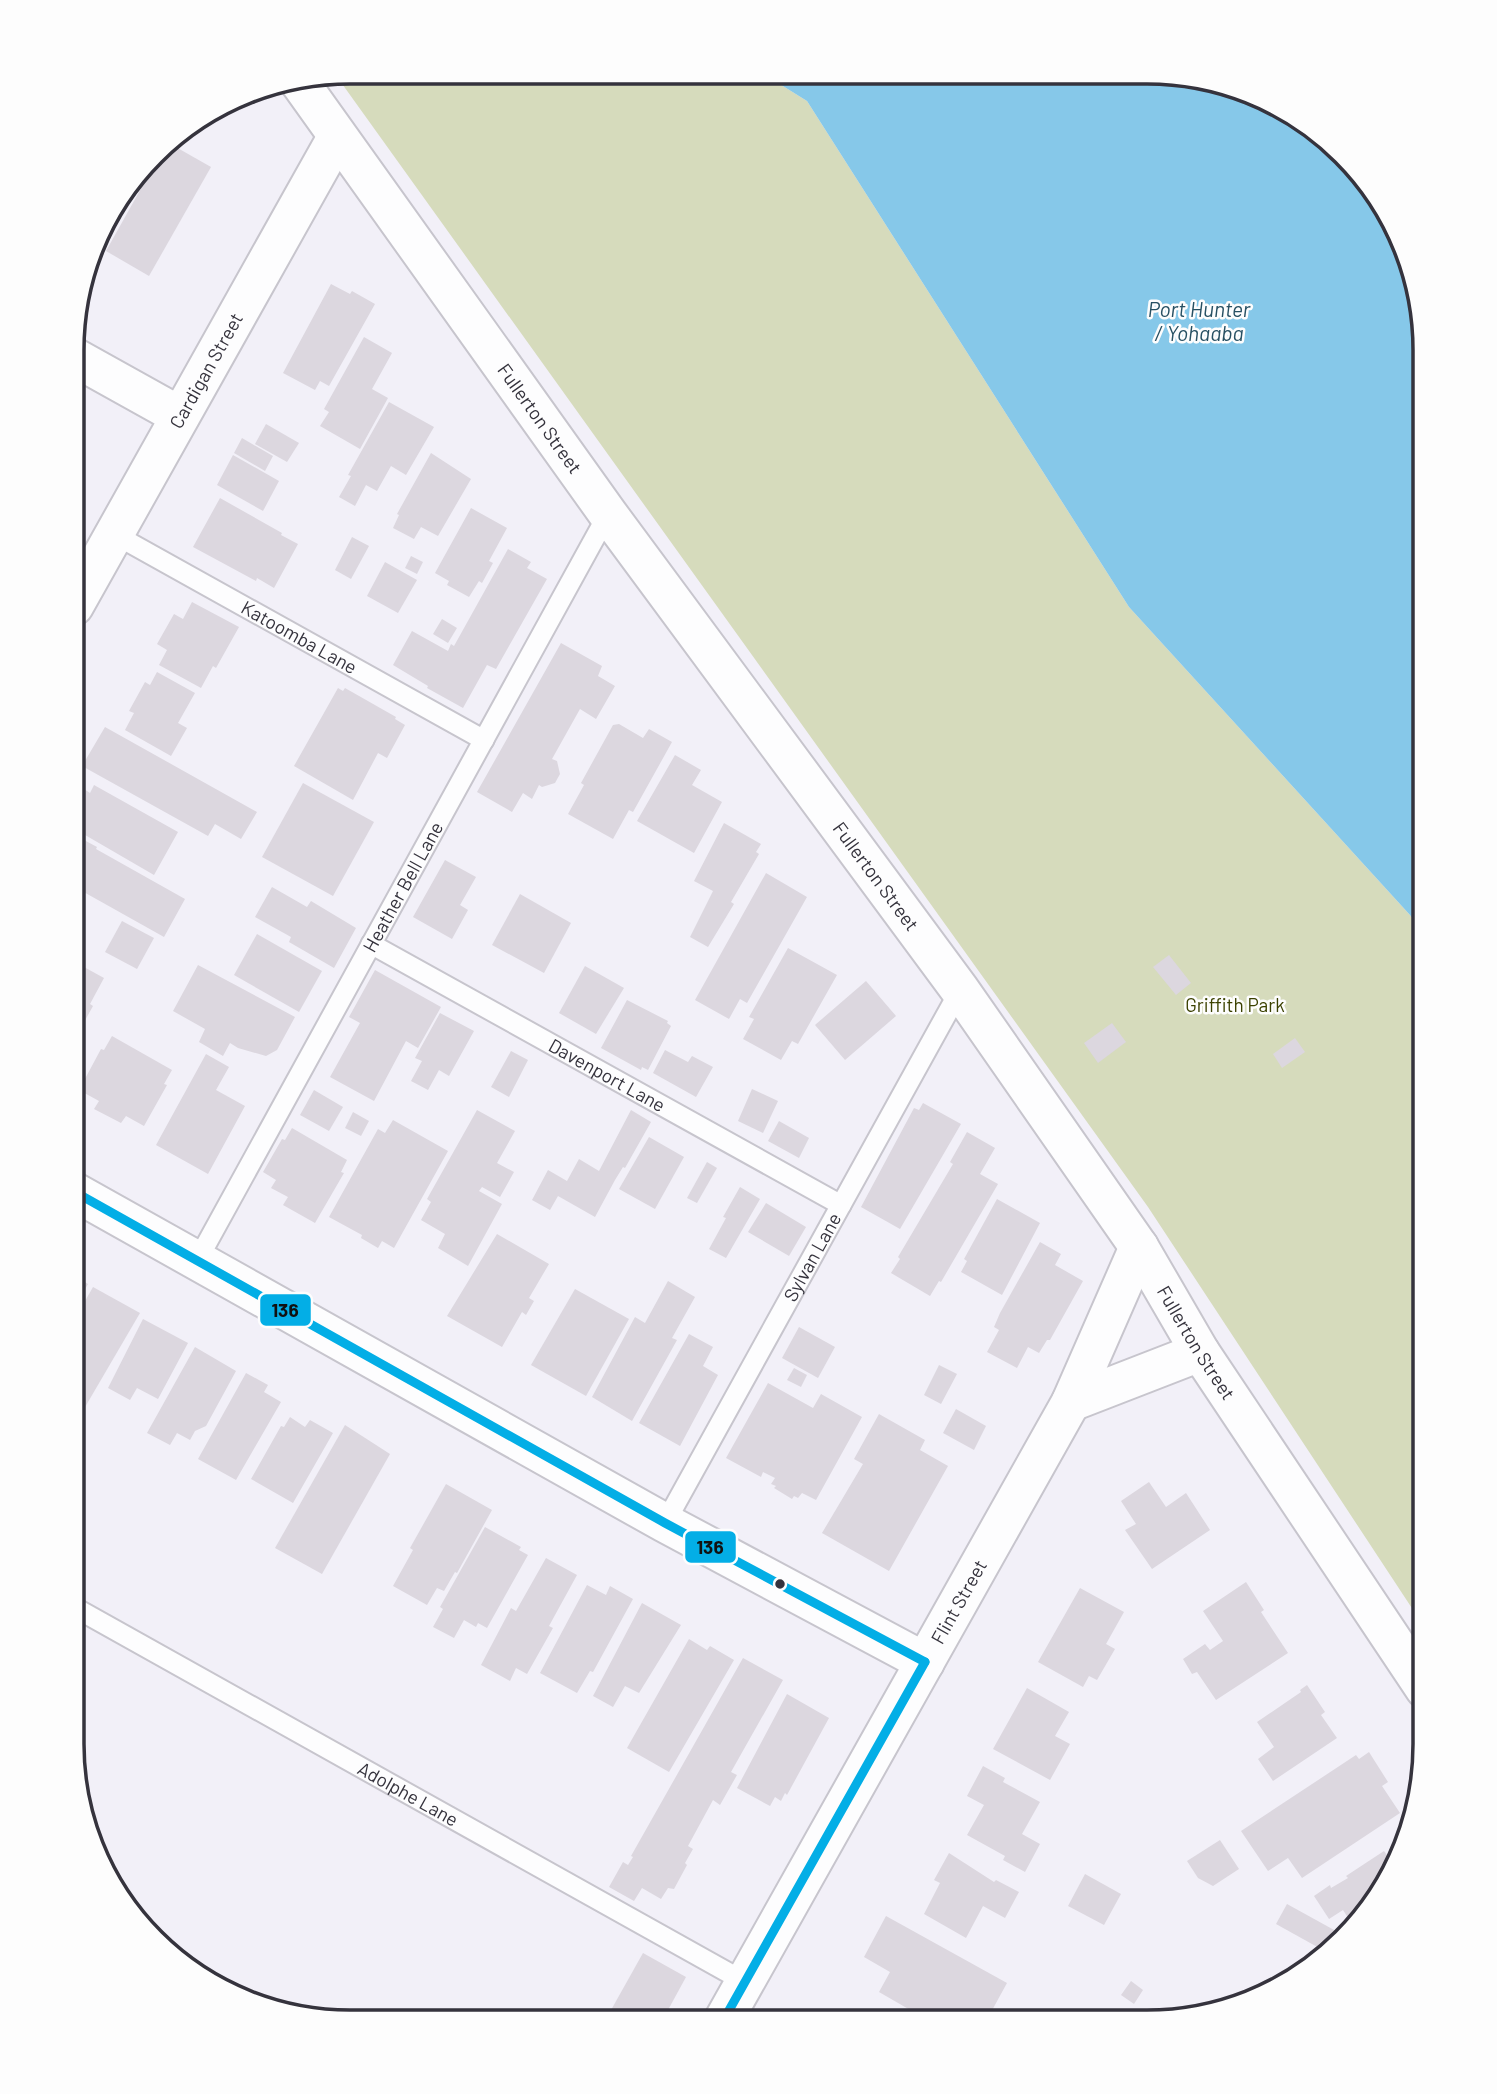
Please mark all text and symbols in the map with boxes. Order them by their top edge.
water label: Port Hunter / Yohaaba [1148,296,1251,345]
street label: Cardigan Street [164,308,247,432]
street label: Fullerton Street [493,359,587,478]
street label: Katoomba Lane [238,595,361,678]
street label: Heather Bell Lane [357,817,448,956]
street label: Fullerton Street [829,817,924,935]
park label: Griffith Park [1185,993,1285,1016]
street label: Davenport Lane [545,1033,670,1116]
street label: Sylvan Lane [778,1208,845,1305]
street label: Fullerton Street [1153,1281,1240,1404]
line badge: 136 [259,1293,312,1327]
text: 136 [271,1298,299,1321]
line badge: 136 [684,1530,737,1564]
text: 136 [696,1535,724,1558]
street label: Flint Street [925,1555,991,1648]
unlabelled marker [773,1577,787,1591]
street label: Adolphe Lane [354,1756,463,1831]

